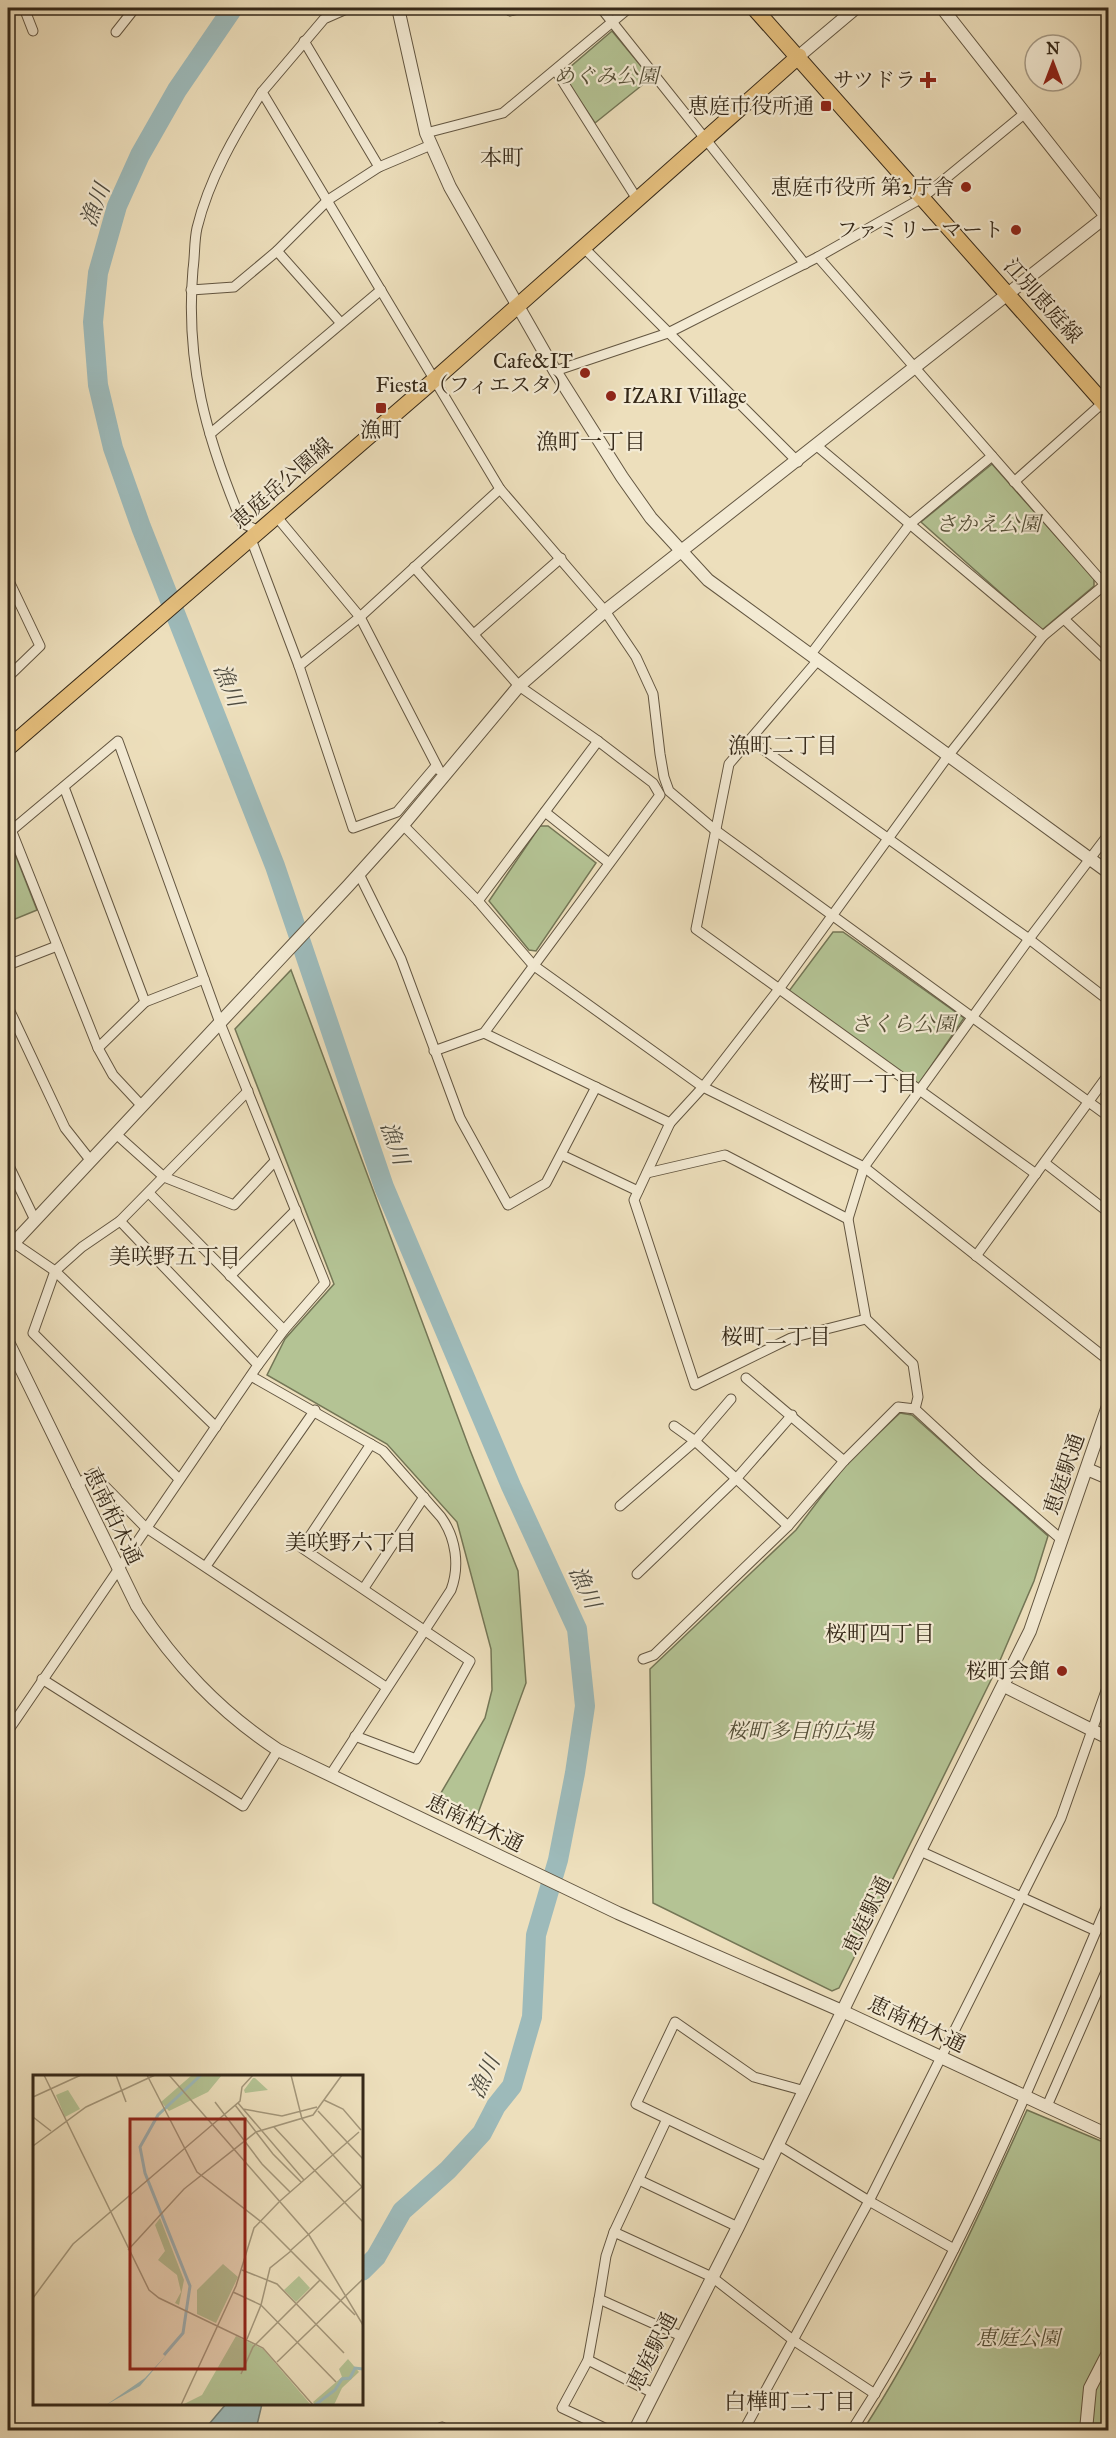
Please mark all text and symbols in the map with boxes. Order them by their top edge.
north arrow [1023,33,1083,93]
text: N [1046,39,1060,58]
park label: めぐみ公園 [554,63,661,89]
place label: サツドラ [833,67,916,93]
marker: サツドラ [921,73,935,87]
place label: 恵庭市役所通 [688,93,814,119]
marker: 恵庭市役所通 [819,99,833,113]
district label: 本町 [480,144,524,171]
place label: 恵庭市役所 第2庁舎 [771,174,954,200]
water label: 漁川 [75,178,116,230]
marker: 恵庭市役所 第2庁舎 [959,180,973,194]
place label: ファミリーマート [836,217,1004,243]
marker: ファミリーマート [1009,223,1023,237]
street label: 江別恵庭線 [998,253,1088,349]
place label: Cafe&IT Fiesta（フィエスタ） [376,348,573,398]
marker: Cafe&IT Fiesta（フィエスタ） [578,366,592,380]
place label: IZARI Village [623,383,747,409]
marker: IZARI Village [604,389,618,403]
marker: 漁町 [374,401,388,415]
place label: 漁町 [360,417,402,443]
district label: 漁町一丁目 [536,428,646,455]
street label: 恵庭岳公園線 [226,432,338,534]
park label: さかえ公園 [936,511,1043,537]
water label: 漁川 [208,660,251,712]
district label: 漁町二丁目 [728,732,838,759]
park label: さくら公園 [851,1011,958,1037]
district label: 桜町一丁目 [808,1070,918,1097]
water label: 漁川 [375,1118,416,1170]
district label: 美咲野五丁目 [109,1243,241,1270]
district label: 桜町二丁目 [721,1323,831,1350]
street label: 恵庭駅通 [1038,1430,1090,1518]
street label: 恵南柏木通 [78,1463,148,1569]
district label: 美咲野六丁目 [285,1529,417,1556]
water label: 漁川 [563,1561,607,1614]
district label: 桜町四丁目 [825,1620,935,1647]
place label: 桜町会館 [966,1658,1050,1684]
marker: 桜町会館 [1055,1664,1069,1678]
park label: 桜町多目的広場 [727,1718,875,1744]
street label: 恵南柏木通 [422,1788,528,1858]
street label: 恵庭駅通 [837,1872,897,1958]
street label: 恵南柏木通 [864,1990,970,2058]
water label: 漁川 [462,2050,506,2103]
inset map [33,2075,363,2405]
street label: 恵庭駅通 [621,2308,683,2394]
park label: 恵庭公園 [976,2325,1063,2351]
district label: 白樺町二丁目 [724,2388,856,2415]

